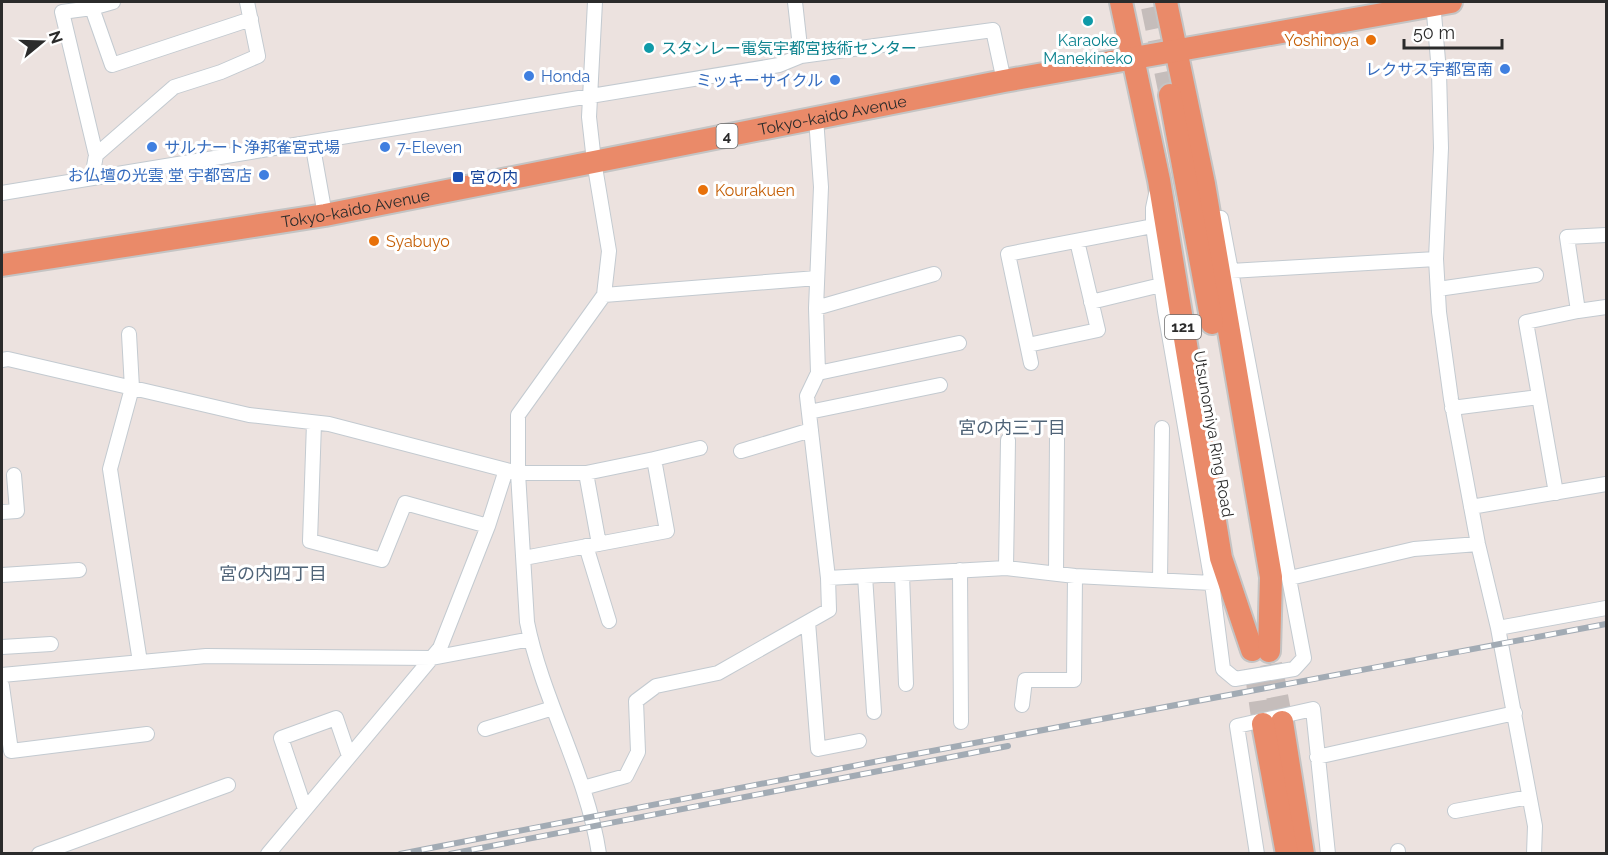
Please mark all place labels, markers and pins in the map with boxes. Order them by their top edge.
marker: Karaoke Manekineko [1081,14,1095,28]
place label: Karaoke Manekineko [1043,31,1133,68]
place label: Yoshinoya [1284,31,1359,50]
marker: Yoshinoya [1364,33,1378,47]
place label: スタンレー電気宇都宮技術センター [661,39,917,58]
marker: スタンレー電気宇都宮技術センター [642,41,656,55]
place label: レクサス宇都宮南 [1365,60,1493,79]
marker: レクサス宇都宮南 [1498,62,1512,76]
place label: Honda [541,67,590,86]
marker: Honda [522,69,536,83]
place label: ミッキーサイクル [696,71,823,90]
marker: ミッキーサイクル [828,73,842,87]
place label: サルナート浄邦雀宮式場 [164,138,340,157]
place label: 7-Eleven [397,138,462,157]
marker: サルナート浄邦雀宮式場 [145,140,159,154]
marker: 7-Eleven [378,140,392,154]
place label: お仏壇の光雲 堂 宇都宮店 [68,166,252,185]
marker: お仏壇の光雲 堂 宇都宮店 [257,168,271,182]
place label: 宮の内 [470,168,518,187]
marker: 宮の内 [451,170,465,184]
place label: Kourakuen [715,181,795,200]
marker: Kourakuen [696,183,710,197]
place label: Syabuyo [386,232,450,251]
marker: Syabuyo [367,234,381,248]

